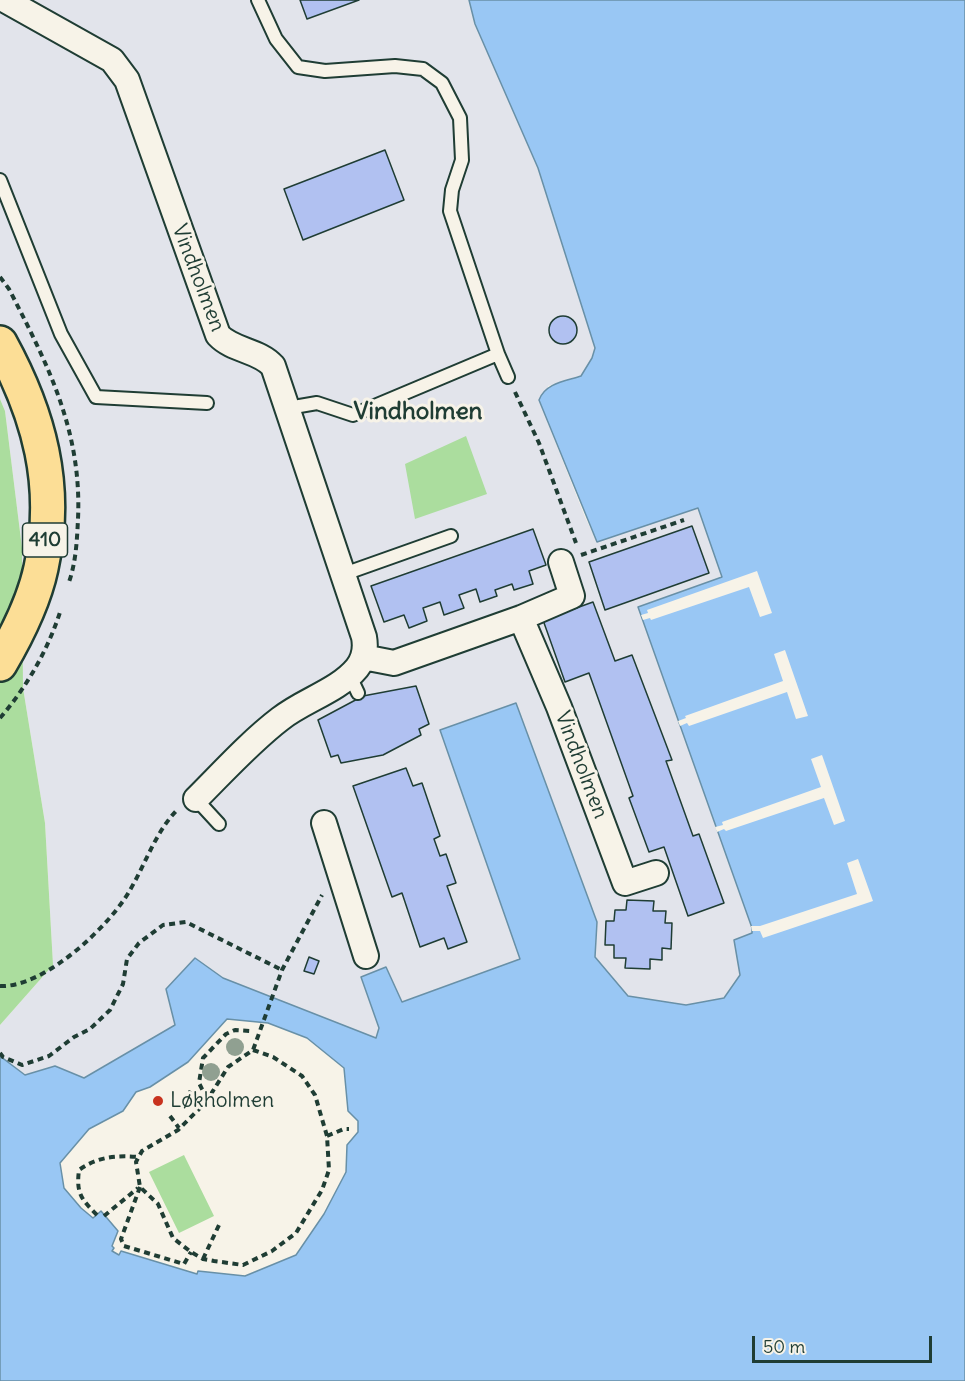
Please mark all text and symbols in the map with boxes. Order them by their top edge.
street label: Vindholmen [166,221,230,335]
district label: Vindholmen [354,398,482,426]
road number: 410 [22,523,68,557]
street label: Vindholmen [549,708,613,822]
place label: Løkholmen [170,1088,274,1114]
marker: Løkholmen [151,1094,165,1108]
scale bar [755,1324,935,1362]
text: 50 m [763,1335,805,1358]

